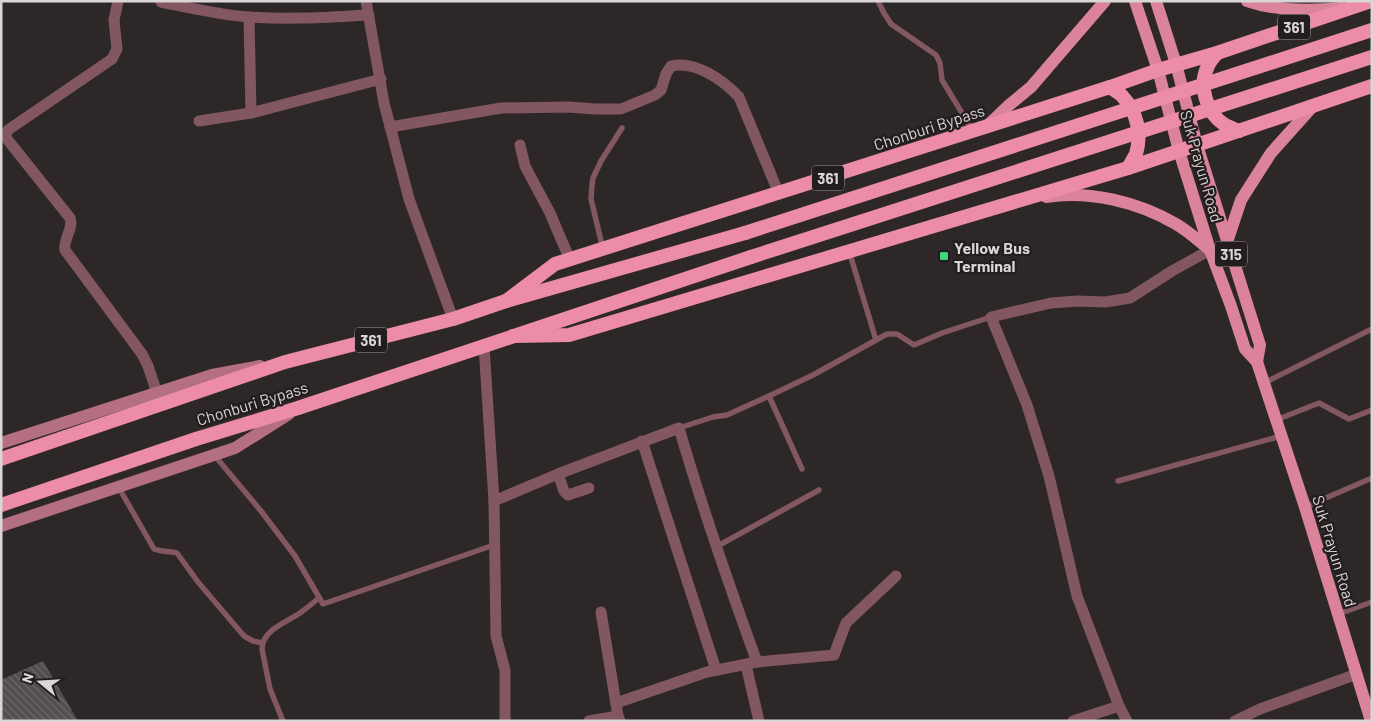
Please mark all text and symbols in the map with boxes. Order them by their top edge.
road number: 361 [1278,15,1310,40]
street label: Chonburi Bypass [871,100,987,154]
street label: Suk Prayun Road [1177,108,1227,224]
road number: 361 [812,166,844,190]
place label: Yellow Bus Terminal [954,238,1030,275]
road number: 315 [1215,242,1247,266]
marker: Yellow Bus Terminal [938,250,950,262]
road number: 361 [355,328,387,352]
street label: Chonburi Bypass [194,377,310,429]
street label: Suk Prayun Road [1309,493,1361,609]
north arrow [15,657,65,707]
text: N [18,671,37,685]

